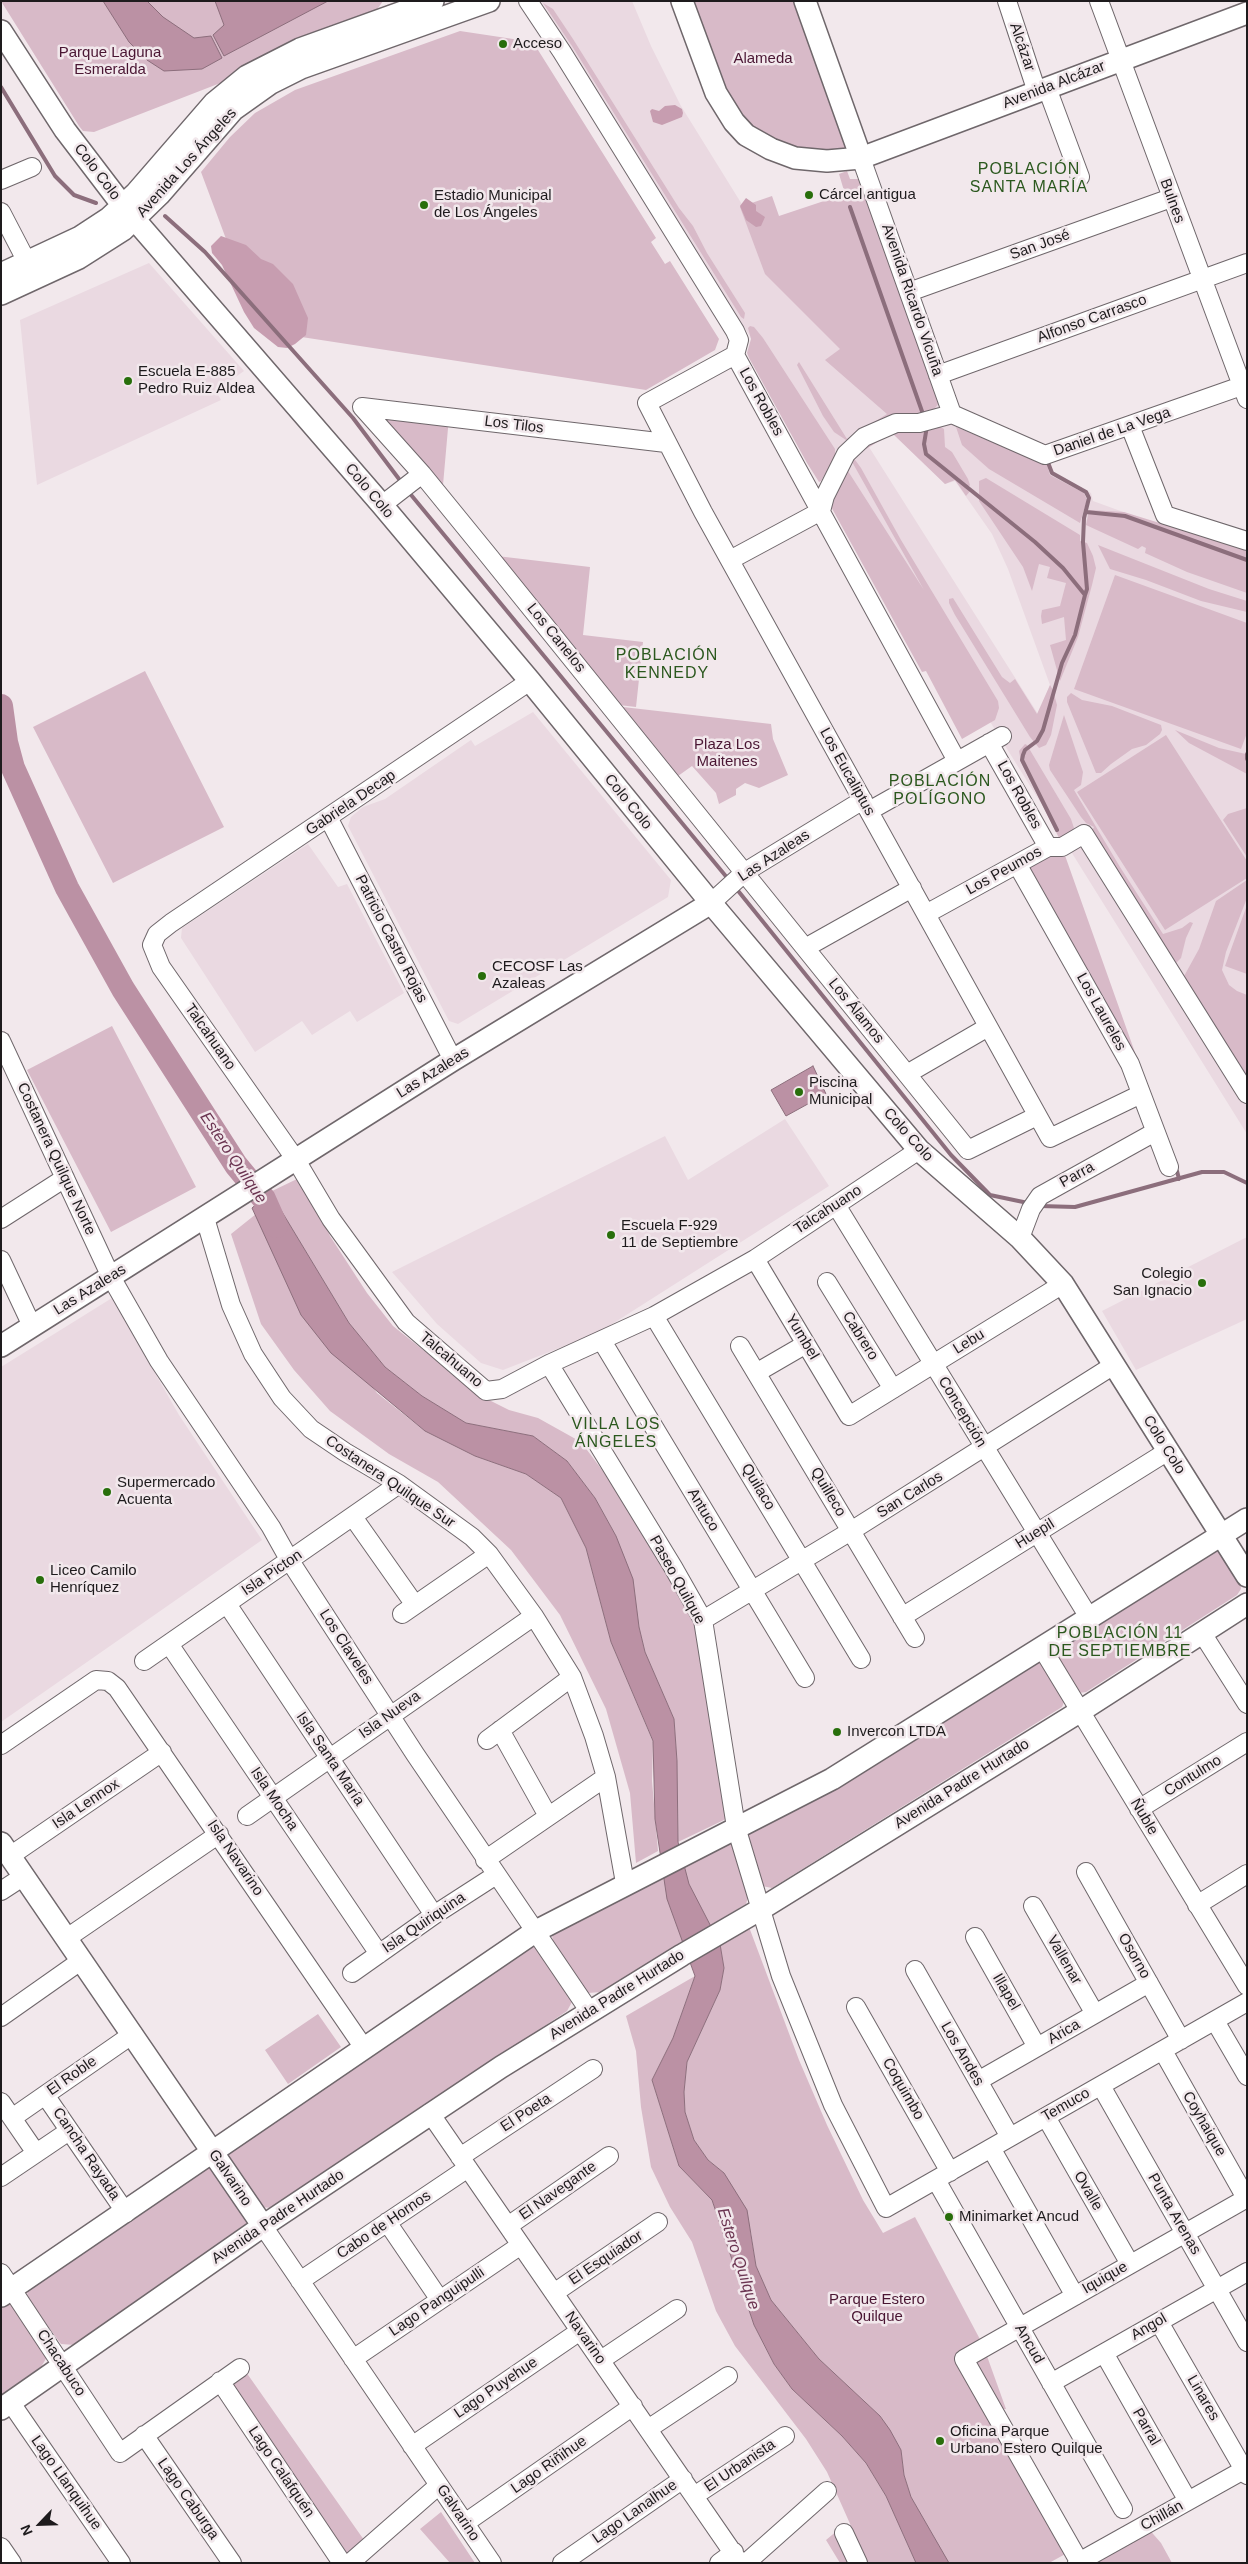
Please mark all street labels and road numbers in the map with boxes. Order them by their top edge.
street label: Alcázar [1005,20,1039,74]
street label: Avenida Alcázar [1000,57,1108,113]
street label: Avenida Los Ángeles [133,105,241,221]
street label: Colo Colo [70,140,124,204]
street label: Bulnes [1156,176,1188,226]
street label: Avenida Ricardo Vicuña [878,222,946,378]
street label: San José [1008,226,1072,264]
street label: Alfonso Carrasco [1035,291,1149,347]
street label: Los Robles [735,365,787,439]
street label: Daniel de La Vega [1051,404,1173,460]
street label: Los Tilos [483,412,545,438]
street label: Colo Colo [341,460,397,522]
street label: Los Canelos [523,600,589,676]
street label: Los Eucaliptus [815,725,879,819]
street label: Los Robles [993,758,1045,832]
street label: Gabriela Decap [303,766,399,840]
street label: Colo Colo [600,771,656,833]
street label: Las Azaleas [735,826,813,886]
street label: Los Peumos [963,843,1045,899]
street label: Patricio Castro Rojas [351,872,431,1006]
street label: Los Laureles [1072,970,1130,1054]
street label: Los Álamos [824,975,888,1047]
street label: Talcahuano [181,1000,239,1074]
street label: Las Azaleas [394,1044,472,1102]
street label: Costanera Quilque Norte [13,1080,99,1238]
street label: Colo Colo [879,1105,937,1165]
street label: Parra [1057,1158,1097,1192]
street label: Talcahuano [791,1182,865,1238]
street label: Las Azaleas [51,1261,129,1319]
street label: Cabrero [838,1308,882,1364]
street label: Yumbel [781,1311,823,1363]
street label: Lebu [950,1326,988,1358]
street label: Talcahuano [416,1328,486,1392]
street label: Concepción [934,1373,990,1451]
street label: Colo Colo [1139,1412,1189,1478]
street label: Costanera Quilque Sur [322,1432,458,1532]
street label: Quilaco [737,1461,779,1513]
street label: Quilleco [806,1464,850,1520]
street label: San Carlos [874,1468,946,1522]
street label: Antuco [683,1485,723,1535]
street label: Huepil [1012,1515,1058,1553]
street label: Paseo Quilque [645,1533,709,1627]
street label: Isla Picton [238,1546,306,1600]
street label: Los Claveles [315,1606,377,1688]
street label: Isla Nueva [356,1687,424,1743]
street label: Isla Santa María [292,1709,368,1809]
street label: Avenida Padre Hurtado [891,1735,1033,1833]
street label: Contulmo [1161,1751,1225,1801]
street label: Isla Mocha [246,1764,302,1834]
street label: Isla Lennox [49,1775,123,1833]
street label: Ñuble [1126,1796,1162,1838]
street label: Isla Navarino [203,1817,267,1899]
street label: Isla Quiriquina [379,1889,469,1957]
street label: Osorno [1114,1930,1154,1982]
street label: Vallenar [1043,1932,1085,1988]
street label: Avenida Padre Hurtado [546,1946,688,2044]
street label: Illapel [988,1971,1024,2013]
street label: Arica [1045,2016,1083,2048]
street label: Los Andes [936,2019,988,2089]
street label: El Roble [44,2052,100,2100]
street label: Coquimbo [878,2055,928,2123]
street label: Temuco [1039,2084,1093,2126]
street label: Coyhaique [1178,2088,1230,2160]
street label: El Poeta [497,2090,555,2136]
street label: Cancha Rayada [48,2104,124,2204]
street label: Galvarino [205,2146,255,2210]
street label: El Navegante [516,2158,600,2224]
street label: Avenida Padre Hurtado [208,2166,348,2268]
street label: Ovalle [1070,2168,1106,2214]
street label: Punta Arenas [1143,2170,1205,2258]
street label: Cabo de Hornos [334,2187,434,2263]
street label: El Esquiador [566,2227,646,2289]
street label: Iquique [1079,2258,1131,2298]
street label: Lago Panguipulli [386,2264,488,2340]
street label: Navarino [560,2308,610,2368]
street label: Angol [1128,2310,1170,2344]
street label: Ancud [1011,2321,1047,2367]
street label: Chacabuco [33,2326,89,2400]
street label: Lago Puyehue [451,2353,541,2423]
street label: Linares [1183,2372,1223,2424]
street label: Parral [1128,2405,1164,2449]
street label: Lago Calafquén [244,2423,318,2521]
street label: Lago Llanquihue [27,2432,105,2534]
street label: Lago Riñihue [508,2432,590,2498]
street label: El Urbanista [701,2436,779,2496]
street label: Lago Caburga [153,2455,223,2543]
street label: Lago Lanalhue [589,2476,681,2548]
street label: Galvarino [433,2481,483,2545]
street label: Chillán [1138,2497,1186,2535]

